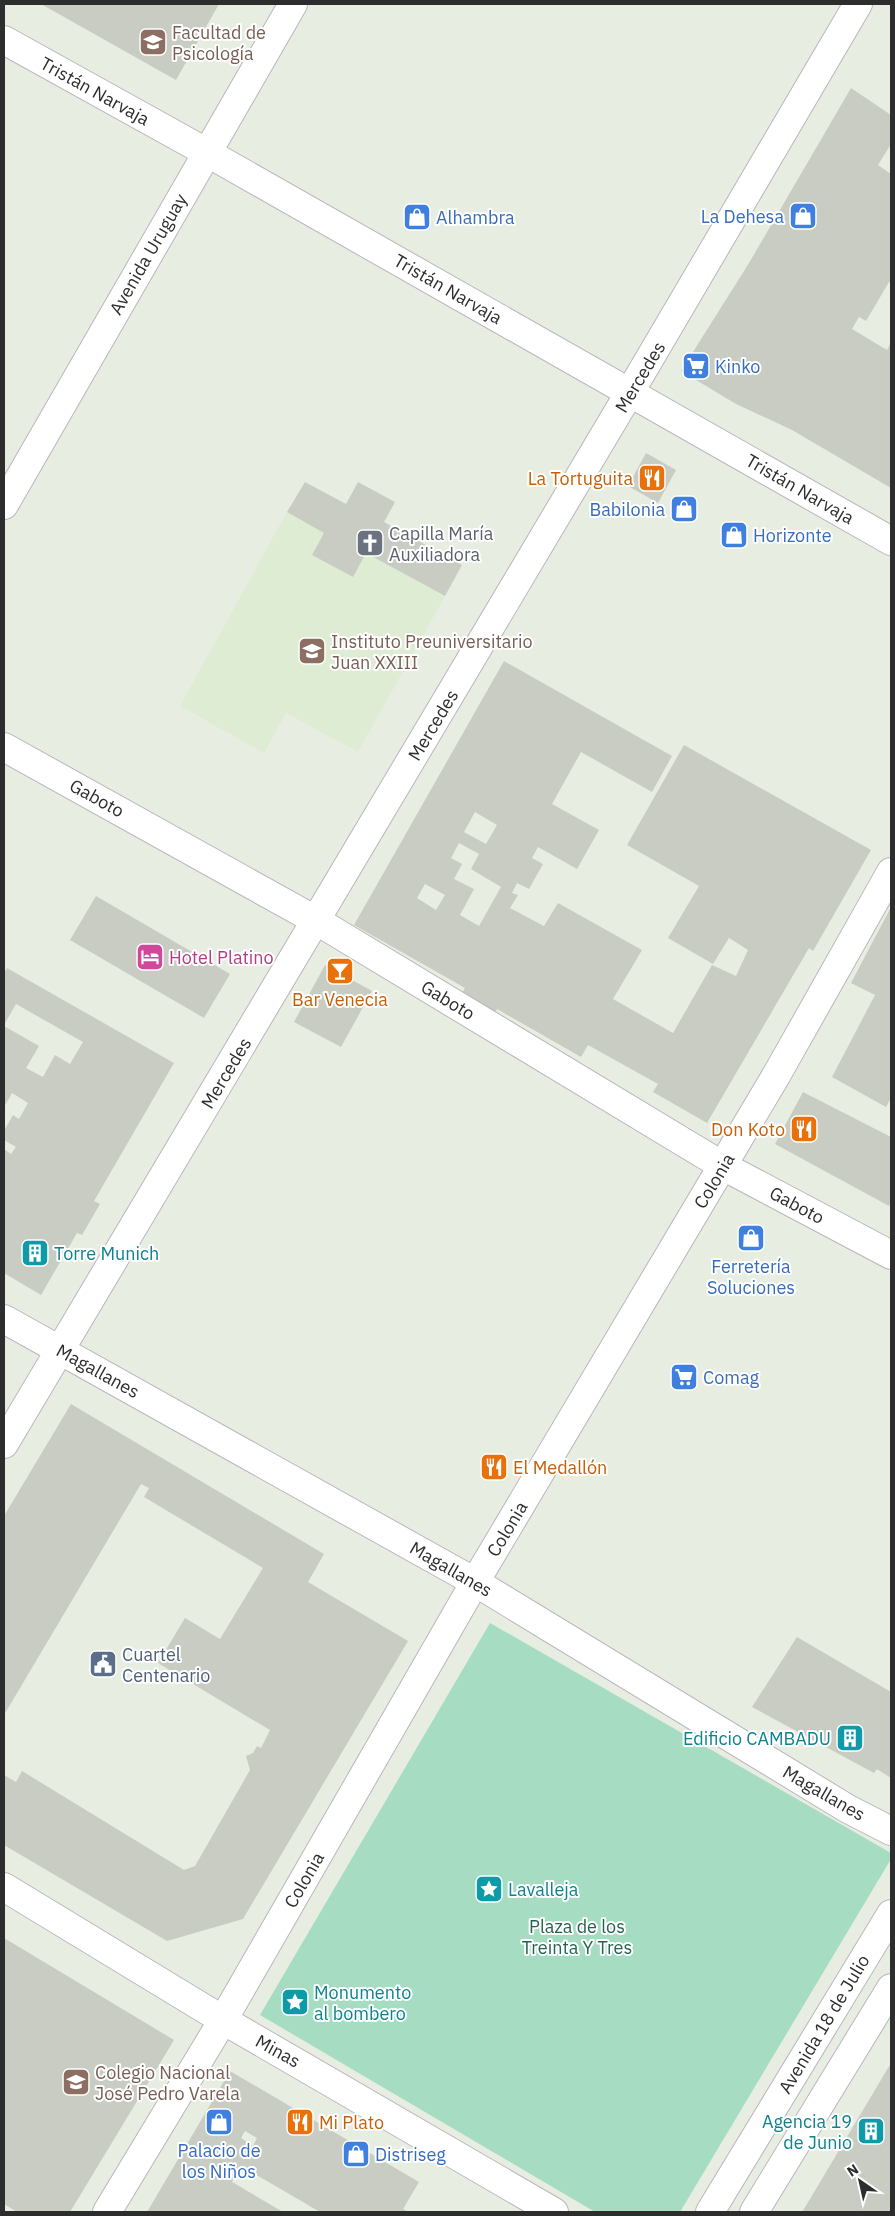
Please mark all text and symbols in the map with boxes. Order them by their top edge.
place label: Facultad de Psicología [172,21,266,65]
school or university icon: Facultad de Psicología [138,27,168,57]
street label: Tristán Narvaja [36,52,154,131]
street label: Avenida Uruguay [104,189,192,319]
shop icon: La Dehesa [788,201,818,231]
shop icon: Alhambra [402,202,432,232]
place label: La Dehesa [701,205,784,228]
place label: Alhambra [436,206,515,229]
street label: Tristán Narvaja [390,249,507,329]
street label: Mercedes [610,337,670,417]
supermarket icon: Kinko [681,351,711,381]
place label: Kinko [715,355,760,378]
street label: Tristán Narvaja [742,449,859,529]
restaurant icon: La Tortuguita [637,463,667,493]
place label: La Tortuguita [528,467,633,490]
shop icon: Babilonia [669,494,699,524]
place label: Babilonia [589,498,665,521]
shop icon: Horizonte [719,520,749,550]
place label: Capilla María Auxiliadora [389,522,494,566]
place label: Horizonte [753,524,832,547]
church icon: Capilla María Auxiliadora [355,528,385,558]
place label: Instituto Preuniversitario Juan XXIII [331,630,533,674]
school or university icon: Instituto Preuniversitario Juan XXIII [297,636,327,666]
street label: Mercedes [403,685,463,765]
street label: Gaboto [66,774,128,822]
hotel icon: Hotel Platino [135,942,165,972]
place label: Hotel Platino [169,946,274,969]
bar icon: Bar Venecia [325,956,355,986]
street label: Gaboto [417,975,479,1025]
place label: Bar Venecia [292,988,388,1011]
street label: Mercedes [196,1033,256,1113]
restaurant icon: Don Koto [789,1114,819,1144]
place label: Don Koto [711,1118,785,1141]
street label: Colonia [689,1149,740,1213]
street label: Gaboto [766,1181,828,1229]
shop icon: Ferretería Soluciones [736,1223,766,1253]
building icon: Torre Munich [20,1238,50,1268]
place label: Torre Munich [54,1242,159,1265]
place label: Ferretería Soluciones [707,1255,795,1299]
street label: Magallanes [52,1339,144,1403]
supermarket icon: Comag [669,1362,699,1392]
place label: Comag [703,1366,760,1389]
restaurant icon: El Medallón [479,1452,509,1482]
place label: El Medallón [513,1456,607,1479]
street label: Colonia [482,1497,533,1561]
street label: Magallanes [406,1536,496,1602]
place label: Cuartel Centenario [122,1643,210,1687]
public building icon: Cuartel Centenario [88,1649,118,1679]
building icon: Edificio CAMBADU [835,1723,865,1753]
place label: Edificio CAMBADU [683,1727,831,1750]
street label: Magallanes [779,1760,869,1826]
street label: Colonia [279,1848,329,1912]
place icon: Lavalleja [474,1874,504,1904]
place label: Lavalleja [508,1878,579,1901]
park label: Plaza de los Treinta Y Tres [522,1915,632,1959]
street label: Avenida 18 de Julio [773,1950,875,2098]
place label: Monumento al bombero [314,1981,411,2025]
place icon: Monumento al bombero [280,1987,310,2017]
street label: Minas [252,2029,304,2073]
place label: Colegio Nacional José Pedro Varela [95,2061,240,2105]
school or university icon: Colegio Nacional José Pedro Varela [61,2067,91,2097]
shop icon: Palacio de los Niños [204,2107,234,2137]
restaurant icon: Mi Plato [285,2107,315,2137]
place label: Agencia 19 de Junio [762,2110,852,2154]
place label: Mi Plato [319,2111,384,2134]
building icon: Agencia 19 de Junio [856,2116,886,2146]
place label: Palacio de los Niños [177,2139,261,2183]
shop icon: Distriseg [341,2139,371,2169]
place label: Distriseg [375,2143,446,2166]
north arrow [835,2156,885,2206]
text: N [843,2160,862,2181]

